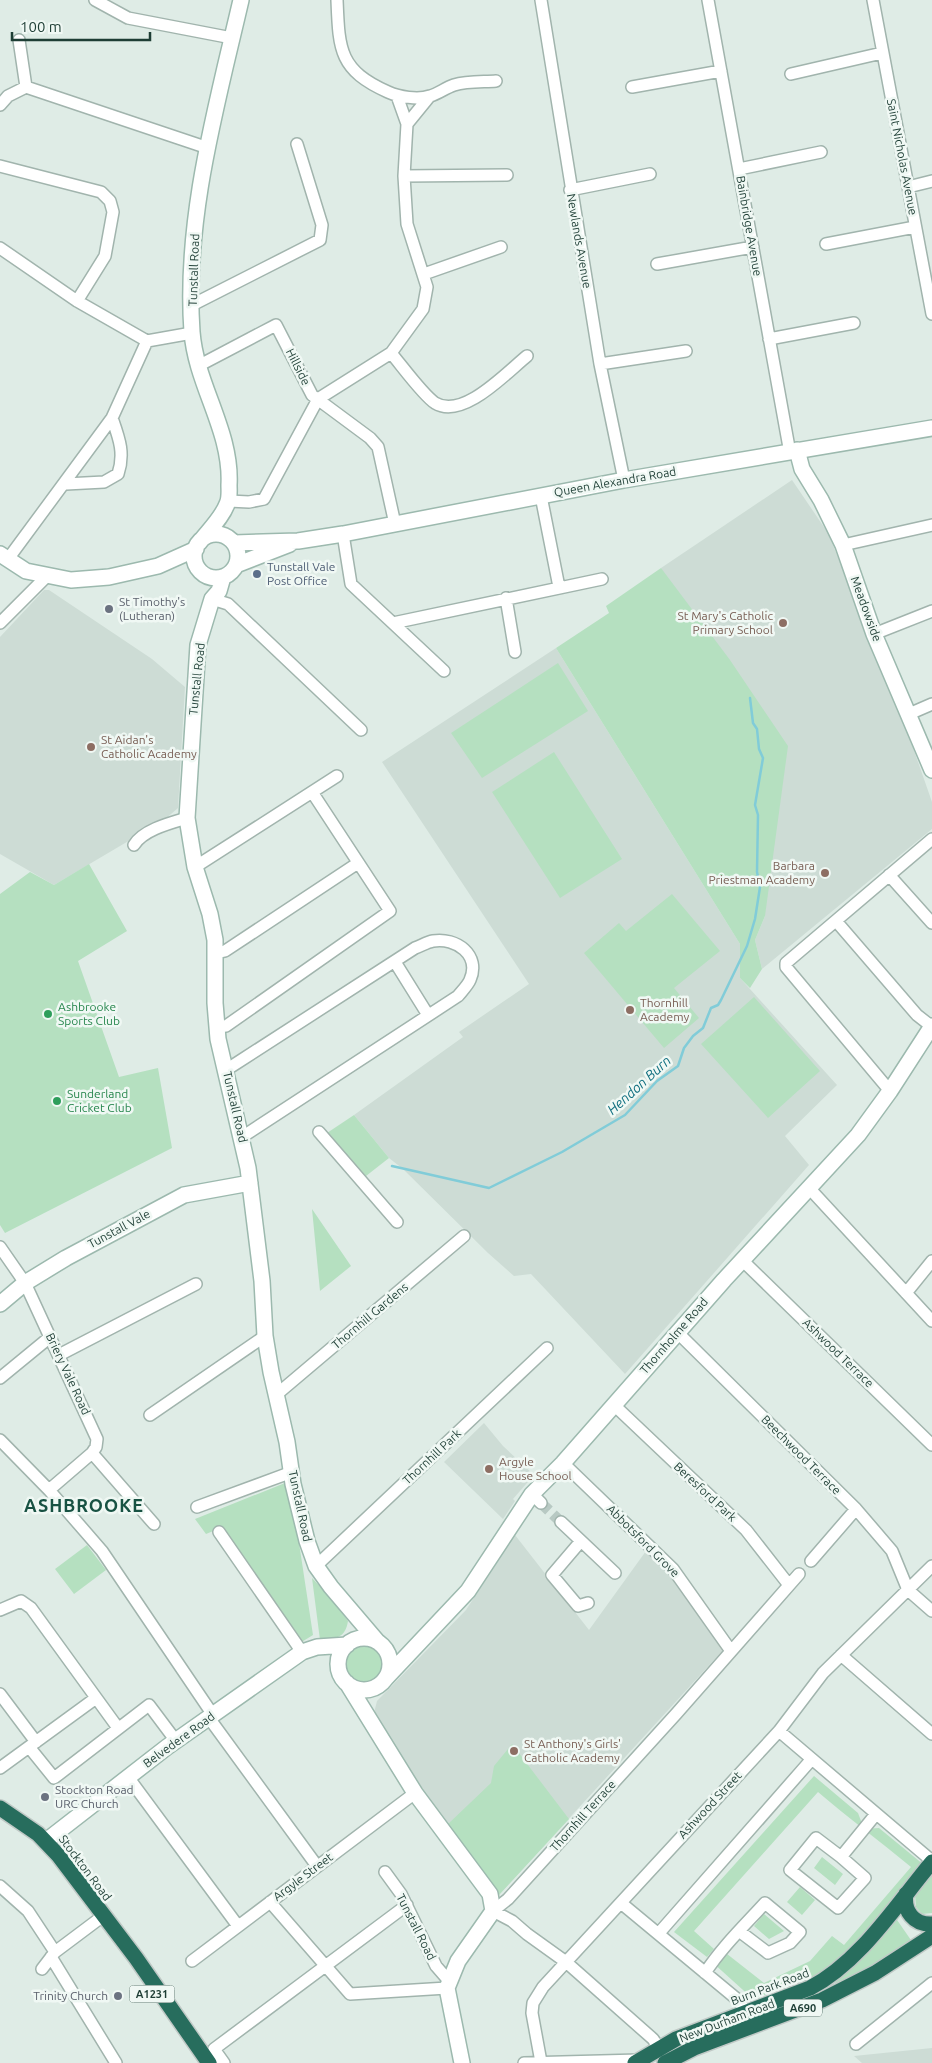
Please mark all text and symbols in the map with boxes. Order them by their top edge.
scale bar [12,10,150,42]
text: 100 m [20,18,62,35]
street label: Saint Nicholas Avenue [885,98,920,216]
street label: Bainbridge Avenue [734,175,765,277]
street label: Newlands Avenue [565,192,594,289]
street label: Tunstall Road [186,233,201,307]
street label: Hillside [284,346,313,387]
street label: Queen Alexandra Road [553,464,677,499]
place label: Tunstall Vale Post Office [267,560,336,587]
marker: Tunstall Vale Post Office [251,568,263,580]
street label: Meadowside [849,574,884,643]
place label: St Timothy's (Lutheran) [119,595,185,623]
marker: St Timothy's (Lutheran) [103,603,115,615]
place label: St Mary's Catholic Primary School [677,609,773,636]
marker: St Mary's Catholic Primary School [777,617,789,629]
street label: Tunstall Road [186,642,207,716]
place label: St Aidan's Catholic Academy [101,733,197,760]
marker: St Aidan's Catholic Academy [85,741,97,753]
place label: Barbara Priestman Academy [708,859,815,886]
marker: Barbara Priestman Academy [819,867,831,879]
place label: Thornhill Academy [640,996,690,1023]
place label: Ashbrooke Sports Club [58,1000,120,1027]
marker: Thornhill Academy [624,1004,636,1016]
marker: Ashbrooke Sports Club [42,1008,54,1020]
water label: Hendon Burn [604,1052,674,1118]
street label: Tunstall Road [221,1070,250,1144]
place label: Sunderland Cricket Club [67,1087,132,1114]
marker: Sunderland Cricket Club [51,1095,63,1107]
street label: Tunstall Vale [85,1207,152,1250]
street label: Thornhill Gardens [329,1280,410,1351]
street label: Thornholme Road [637,1295,710,1376]
street label: Ashwood Terrace [800,1316,876,1390]
street label: Briery Vale Road [44,1331,93,1417]
street label: Beechwood Terrace [759,1412,844,1497]
street label: Thornhill Park [400,1426,463,1487]
place label: Argyle House School [499,1455,572,1482]
street label: Beresford Park [672,1459,739,1524]
marker: Argyle House School [483,1463,495,1475]
street label: Tunstall Road [287,1469,314,1543]
district label: ASHBROOKE [24,1495,144,1515]
street label: Abbotsford Grove [605,1502,682,1579]
street label: Belvedere Road [140,1709,217,1770]
place label: St Anthony's Girls' Catholic Academy [524,1737,621,1764]
marker: St Anthony's Girls' Catholic Academy [508,1745,520,1757]
street label: Ashwood Street [675,1768,744,1841]
street label: Thornhill Terrace [547,1778,618,1854]
place label: Stockton Road URC Church [55,1783,134,1810]
marker: Stockton Road URC Church [39,1791,51,1803]
street label: Stockton Road [57,1832,114,1903]
street label: Argyle Street [270,1850,335,1903]
street label: Tunstall Road [394,1891,439,1962]
street label: Burn Park Road [729,1966,811,2007]
road number: A1231 [130,1986,174,2002]
place label: Trinity Church [33,1989,108,2002]
marker: Trinity Church [112,1990,124,2002]
street label: New Durham Road [677,1996,776,2045]
road number: A690 [784,2000,822,2016]

